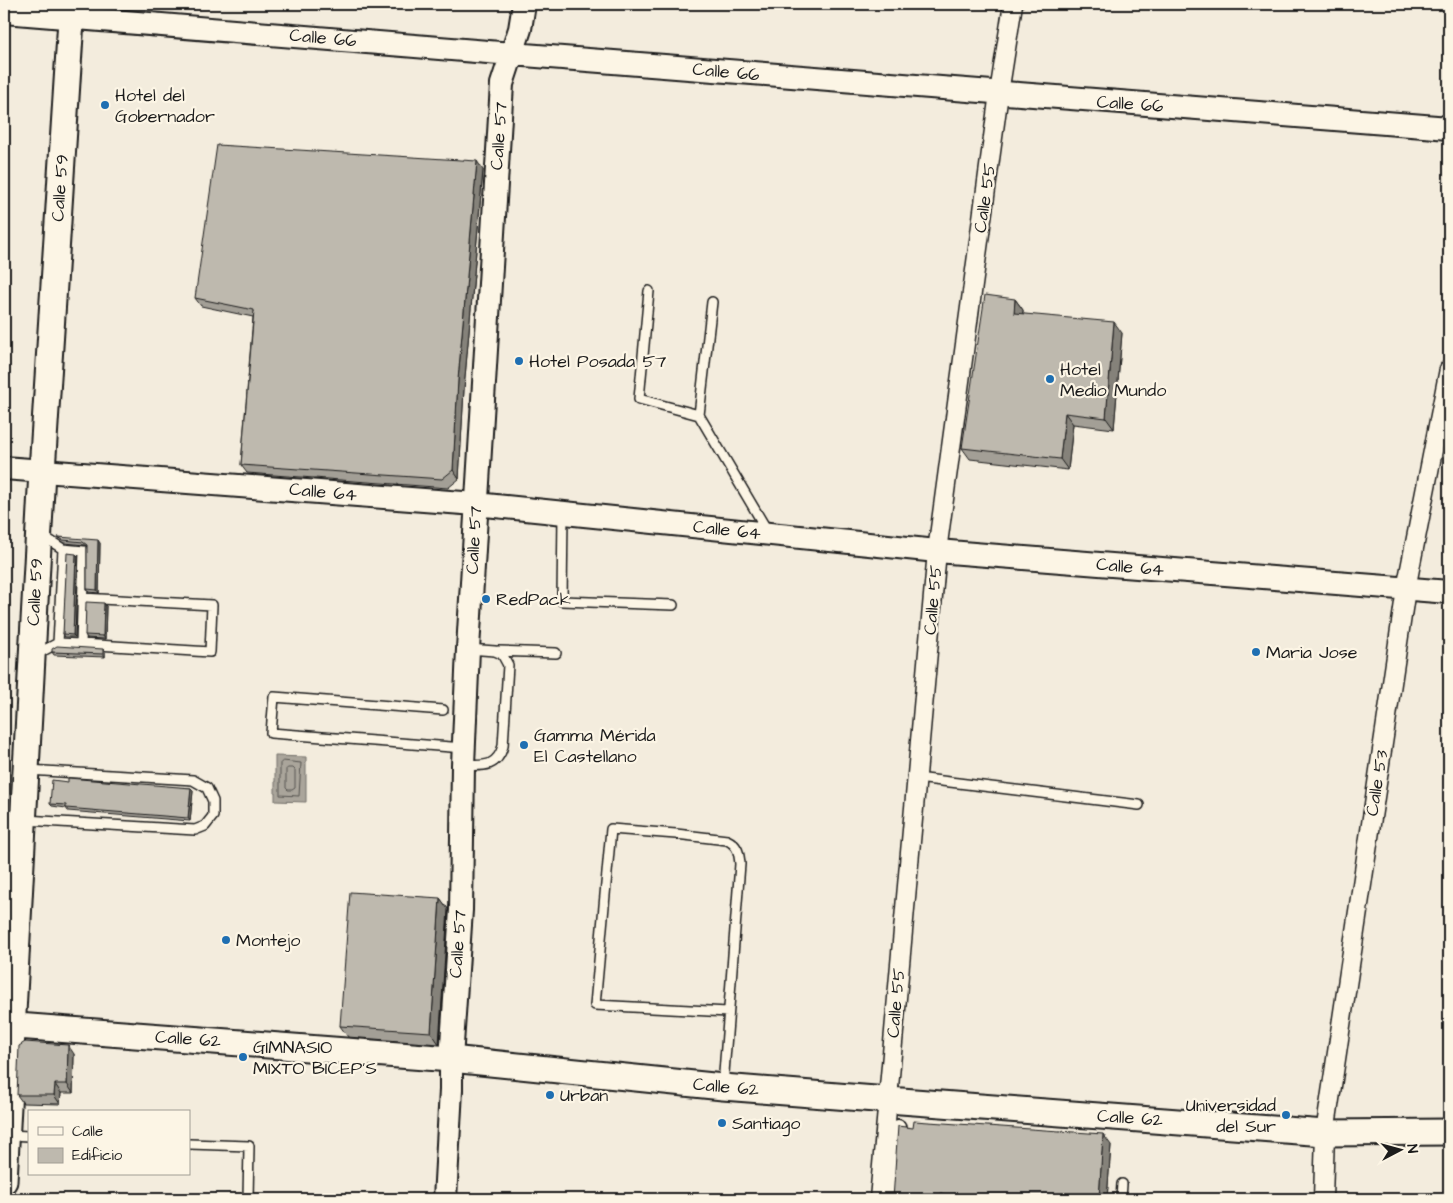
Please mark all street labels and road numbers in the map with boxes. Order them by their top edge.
street label: Calle 66 [288,23,358,53]
street label: Calle 66 [691,57,761,87]
street label: Calle 66 [1096,89,1164,119]
street label: Calle 57 [484,101,514,171]
street label: Calle 59 [45,153,75,223]
street label: Calle 55 [968,161,1002,234]
street label: Calle 64 [288,477,358,507]
street label: Calle 57 [460,505,488,575]
street label: Calle 64 [692,514,762,546]
street label: Calle 64 [1095,552,1165,582]
street label: Calle 59 [21,558,49,626]
street label: Calle 55 [917,564,949,636]
street label: Calle 53 [1359,748,1395,818]
street label: Calle 57 [443,909,473,979]
street label: Calle 55 [880,967,912,1039]
street label: Calle 62 [154,1024,223,1054]
street label: Calle 62 [692,1072,761,1102]
street label: Calle 62 [1096,1103,1165,1133]

